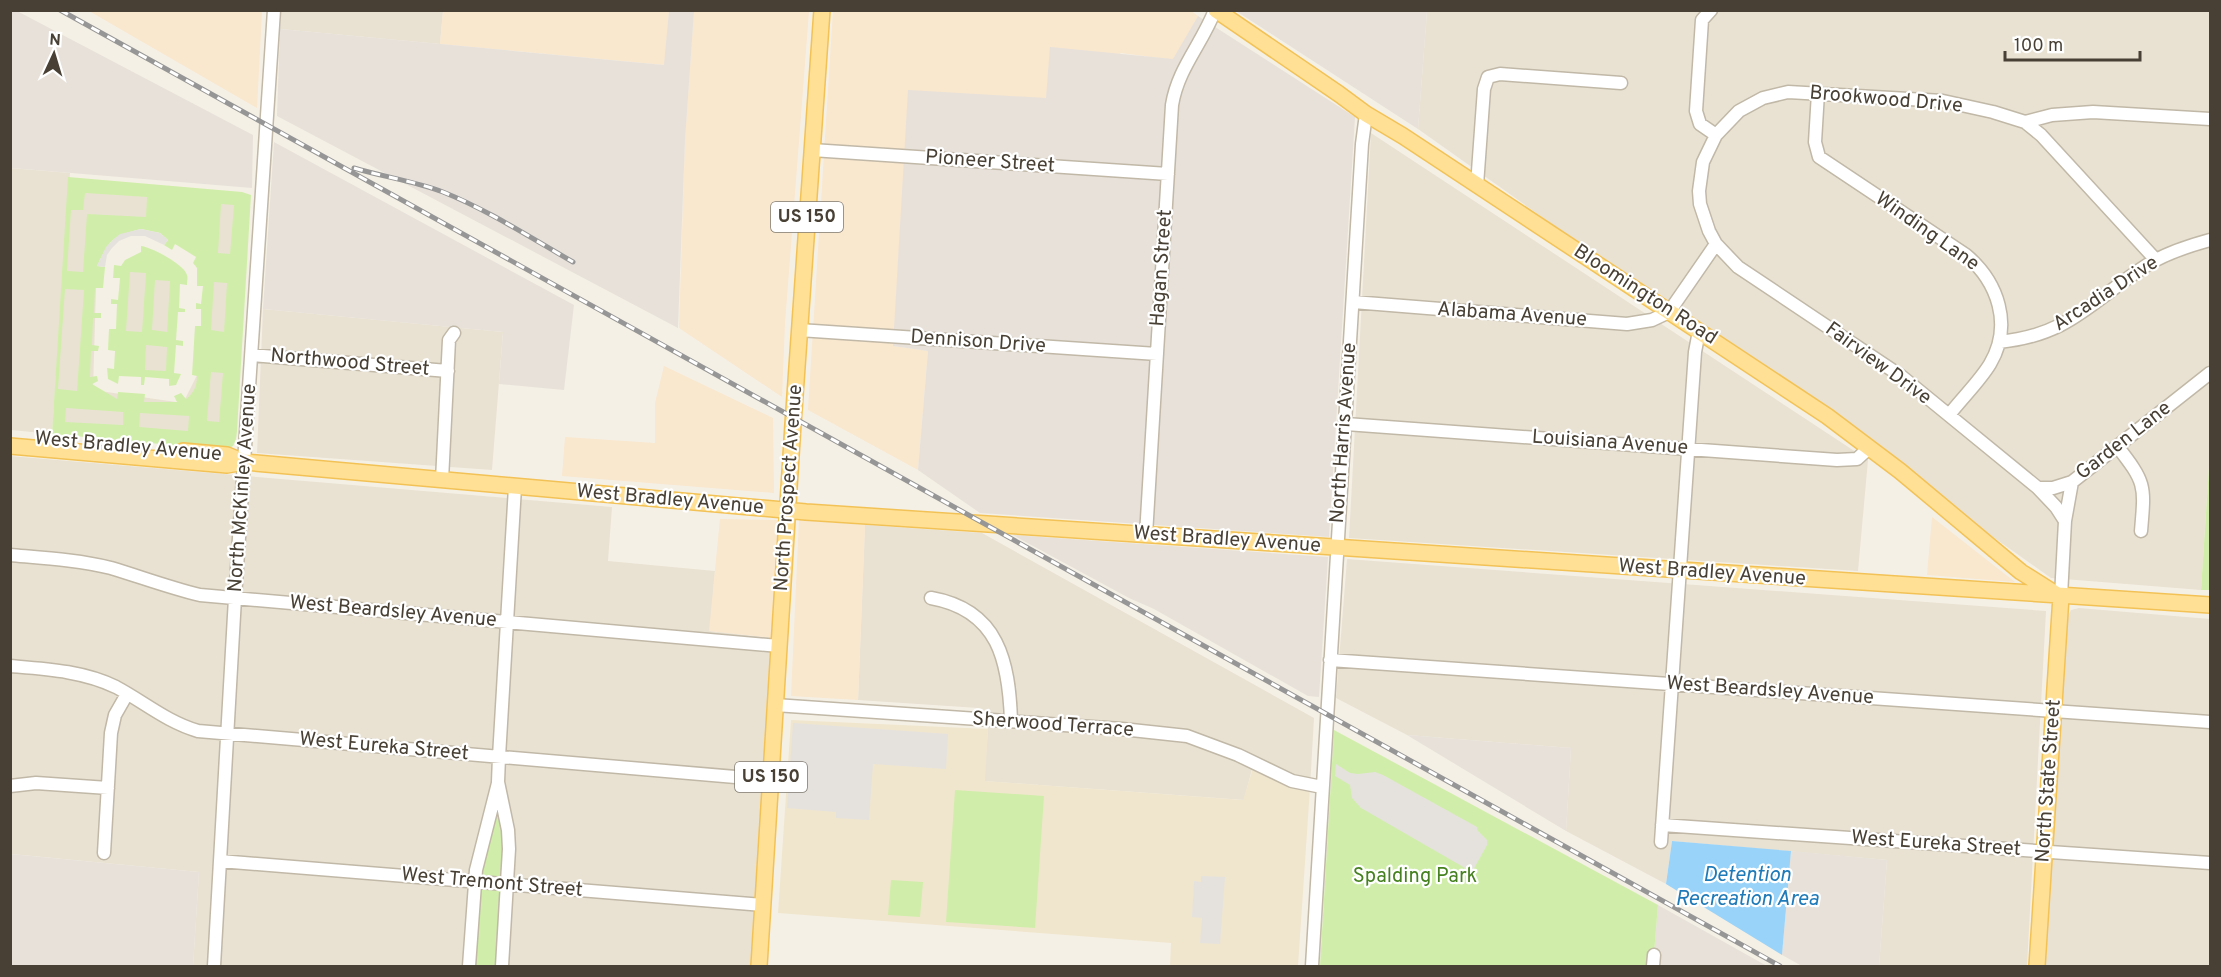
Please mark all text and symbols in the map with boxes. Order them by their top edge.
north arrow [24,24,84,84]
scale bar [2005,24,2140,62]
text: N [48,31,61,51]
text: 100 m [2014,35,2063,58]
street label: Brookwood Drive [1808,80,1964,120]
street label: Pioneer Street [924,145,1056,179]
street label: Winding Lane [1870,186,1984,278]
road number: US 150 [771,202,843,232]
street label: Hagan Street [1145,209,1179,327]
street label: Bloomington Road [1568,239,1722,351]
street label: Arcadia Drive [2048,250,2164,338]
street label: Alabama Avenue [1436,297,1588,333]
street label: Fairview Drive [1820,317,1936,411]
street label: Dennison Drive [909,324,1047,360]
street label: North Harris Avenue [1325,342,1363,524]
street label: Northwood Street [269,343,431,383]
street label: North McKinley Avenue [223,383,263,593]
street label: North Prospect Avenue [769,384,809,592]
street label: Garden Lane [2071,396,2177,486]
street label: Louisiana Avenue [1531,425,1689,461]
street label: West Bradley Avenue [33,426,223,468]
street label: West Bradley Avenue [575,479,765,521]
street label: West Bradley Avenue [1132,520,1322,560]
street label: West Bradley Avenue [1617,553,1807,593]
street label: West Beardsley Avenue [288,590,498,634]
street label: West Beardsley Avenue [1665,671,1875,711]
street label: North State Street [2030,698,2068,864]
street label: Sherwood Terrace [971,706,1135,744]
street label: West Eureka Street [298,727,470,767]
road number: US 150 [735,762,807,792]
street label: West Eureka Street [1850,825,2022,863]
street label: West Tremont Street [400,862,584,904]
water label: Detention Recreation Area [1675,862,1819,913]
park label: Spalding Park [1353,864,1477,890]

